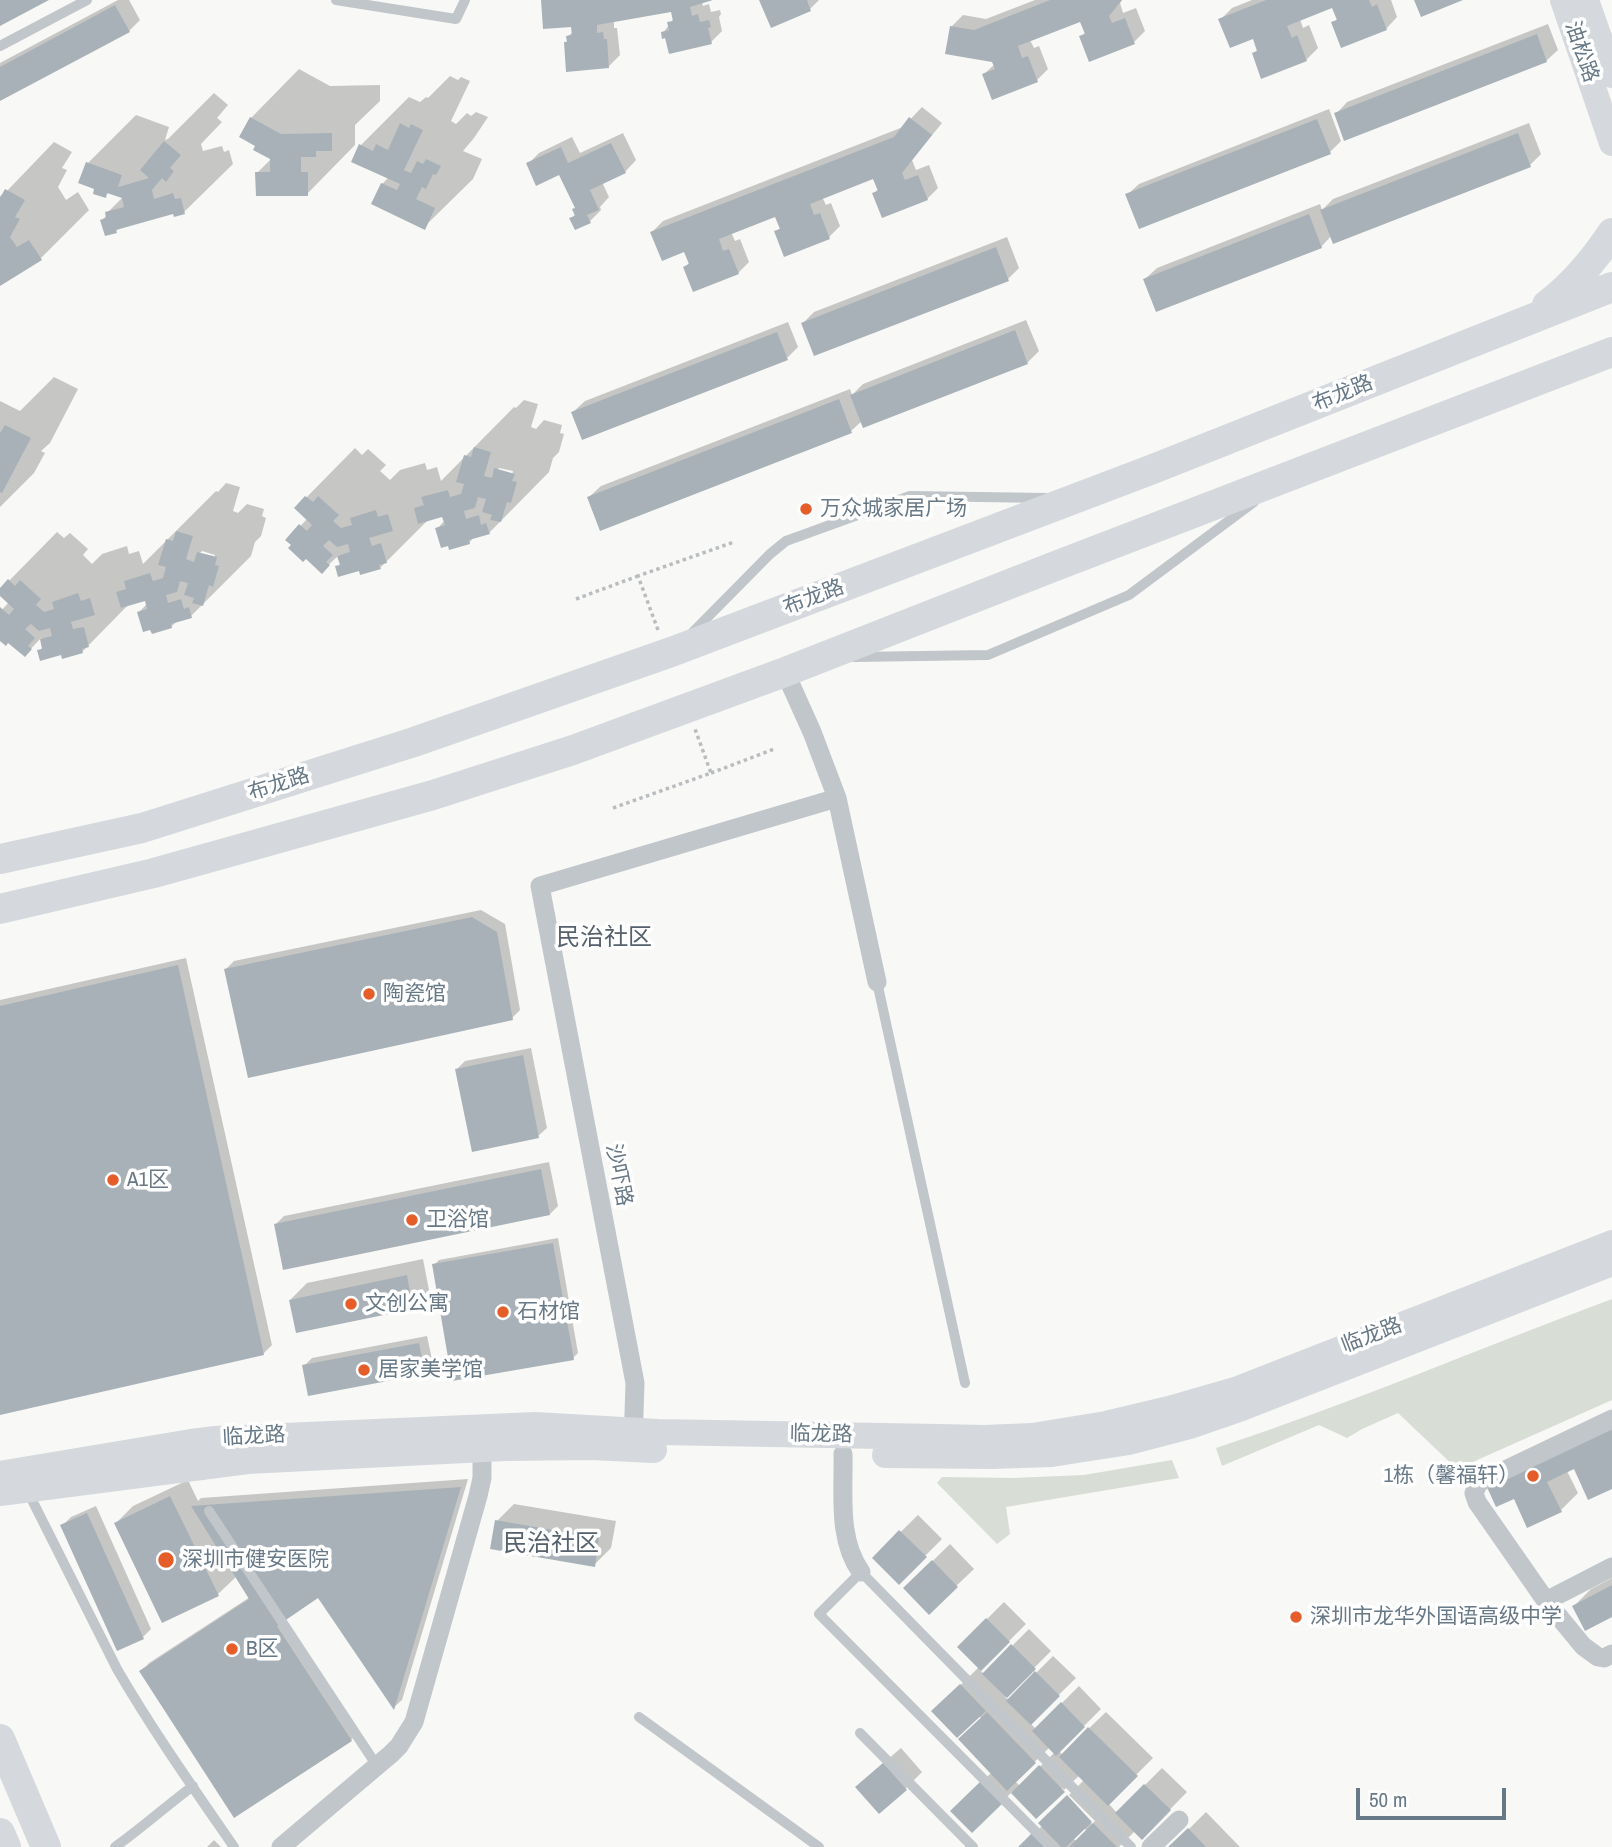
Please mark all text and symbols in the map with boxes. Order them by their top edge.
street label: 油松路 [1559,18,1603,86]
street label: 布龙路 [1309,371,1377,417]
place label: 万众城家居广场 [820,496,967,522]
marker: 万众城家居广场 [798,501,814,517]
street label: 布龙路 [780,575,848,621]
street label: 布龙路 [245,763,313,807]
district label: 民治社区 [556,925,652,953]
place label: 陶瓷馆 [383,981,446,1007]
marker: 陶瓷馆 [361,986,377,1002]
street label: 沙吓路 [600,1142,636,1208]
place label: A1区 [127,1167,169,1193]
marker: A1区 [105,1172,121,1188]
place label: 卫浴馆 [426,1207,489,1233]
marker: 卫浴馆 [404,1212,420,1228]
place label: 文创公寓 [365,1291,449,1317]
marker: 文创公寓 [343,1296,359,1312]
place label: 石材馆 [517,1299,580,1325]
marker: 石材馆 [495,1304,511,1320]
street label: 临龙路 [1338,1313,1406,1359]
place label: 居家美学馆 [378,1357,483,1383]
marker: 居家美学馆 [356,1362,372,1378]
street label: 临龙路 [789,1422,853,1448]
street label: 临龙路 [222,1423,286,1451]
place label: 1栋（馨福轩） [1383,1463,1519,1489]
marker: 1栋（馨福轩） [1525,1468,1541,1484]
district label: 民治社区 [503,1531,599,1559]
place label: 深圳市健安医院 [182,1547,329,1573]
marker: 深圳市健安医院 [156,1550,176,1570]
place label: 深圳市龙华外国语高级中学 [1310,1604,1562,1630]
marker: 深圳市龙华外国语高级中学 [1288,1609,1304,1625]
place label: B区 [246,1636,278,1662]
marker: B区 [224,1641,240,1657]
scale bar [1360,1773,1510,1817]
text: 50 m [1369,1785,1407,1814]

